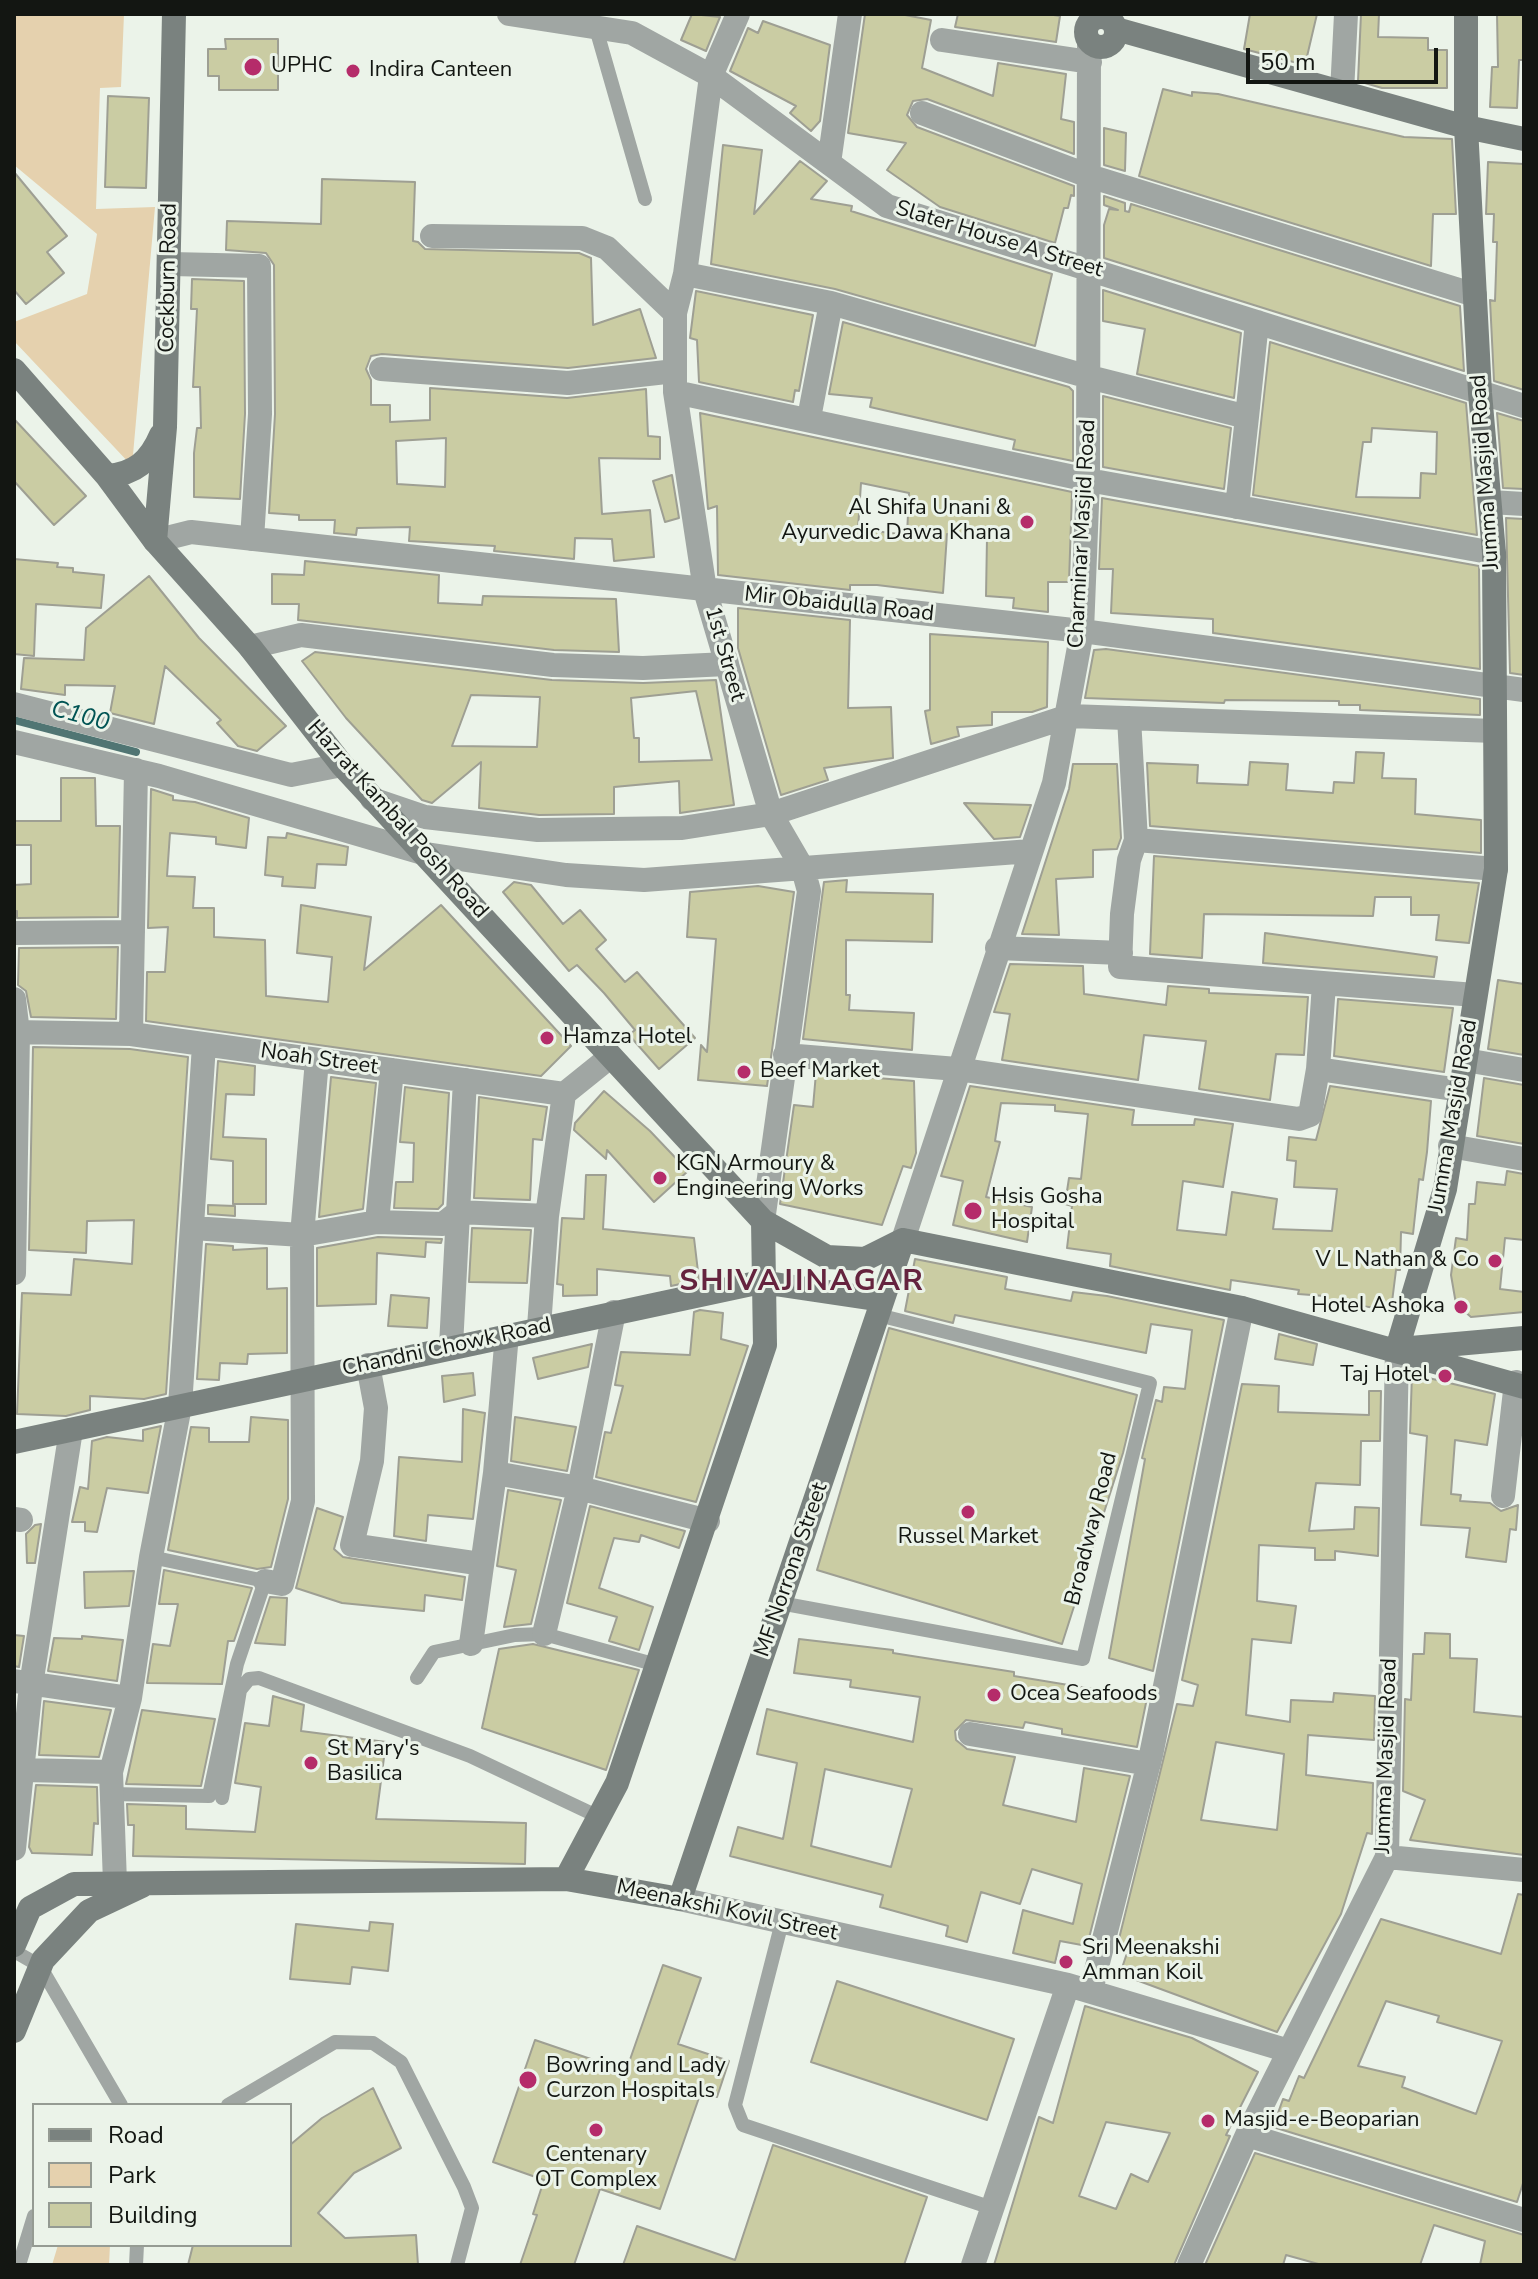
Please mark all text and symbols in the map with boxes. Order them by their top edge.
scale bar [1250,32,1442,82]
text: 50 m [1260,46,1316,78]
place label: UPHC [271,54,332,80]
marker: UPHC [242,56,264,78]
place label: Indira Canteen [369,58,512,84]
marker: Indira Canteen [344,62,362,80]
street label: Slater House A Street [892,196,1106,284]
street label: Cockburn Road [154,203,184,353]
street label: Jumma Masjid Road [1466,374,1506,570]
street label: Charminar Masjid Road [1064,419,1102,649]
place label: Al Shifa Unani & Ayurvedic Dawa Khana [781,496,1011,548]
marker: Al Shifa Unani & Ayurvedic Dawa Khana [1018,513,1036,531]
street label: Mir Obaidulla Road [743,582,935,628]
street label: 1st Street [698,604,750,704]
water label: C100 [48,695,112,739]
street label: Hazrat Kambal Posh Road [301,715,493,925]
street label: Jumma Masjid Road [1424,1017,1484,1215]
place label: Hamza Hotel [563,1025,692,1051]
marker: Hamza Hotel [538,1029,556,1047]
street label: Noah Street [259,1039,379,1081]
place label: Beef Market [760,1059,880,1085]
marker: Beef Market [735,1063,753,1081]
place label: KGN Armoury & Engineering Works [676,1152,864,1204]
marker: KGN Armoury & Engineering Works [651,1169,669,1187]
place label: Hsis Gosha Hospital [991,1185,1103,1236]
marker: Hsis Gosha Hospital [962,1200,984,1222]
place label: V L Nathan & Co [1315,1248,1479,1274]
marker: V L Nathan & Co [1486,1252,1504,1270]
district label: SHIVAJINAGAR [679,1265,925,1301]
place label: Hotel Ashoka [1311,1294,1445,1320]
marker: Hotel Ashoka [1452,1298,1470,1316]
street label: Chandni Chowk Road [340,1313,554,1383]
place label: Taj Hotel [1340,1363,1429,1389]
marker: Taj Hotel [1436,1367,1454,1385]
street label: Broadway Road [1060,1449,1124,1609]
street label: MF Norrona Street [750,1479,834,1661]
marker: Russel Market [959,1503,977,1521]
place label: Russel Market [898,1525,1038,1551]
street label: Jumma Masjid Road [1370,1658,1404,1854]
place label: Ocea Seafoods [1010,1682,1158,1708]
marker: Ocea Seafoods [985,1686,1003,1704]
place label: St Mary's Basilica [327,1737,420,1788]
marker: St Mary's Basilica [302,1754,320,1772]
street label: Meenakshi Kovil Street [614,1875,840,1947]
place label: Sri Meenakshi Amman Koil [1082,1936,1220,1988]
marker: Sri Meenakshi Amman Koil [1057,1953,1075,1971]
place label: Bowring and Lady Curzon Hospitals [546,2054,726,2106]
marker: Bowring and Lady Curzon Hospitals [517,2069,539,2091]
legend [32,2103,292,2247]
place label: Masjid-e-Beoparian [1224,2108,1420,2134]
marker: Masjid-e-Beoparian [1199,2112,1217,2130]
text: Road [108,2119,164,2151]
marker: Centenary OT Complex [587,2121,605,2139]
place label: Centenary OT Complex [535,2143,657,2194]
text: Park [108,2159,156,2191]
text: Building [108,2199,198,2231]

